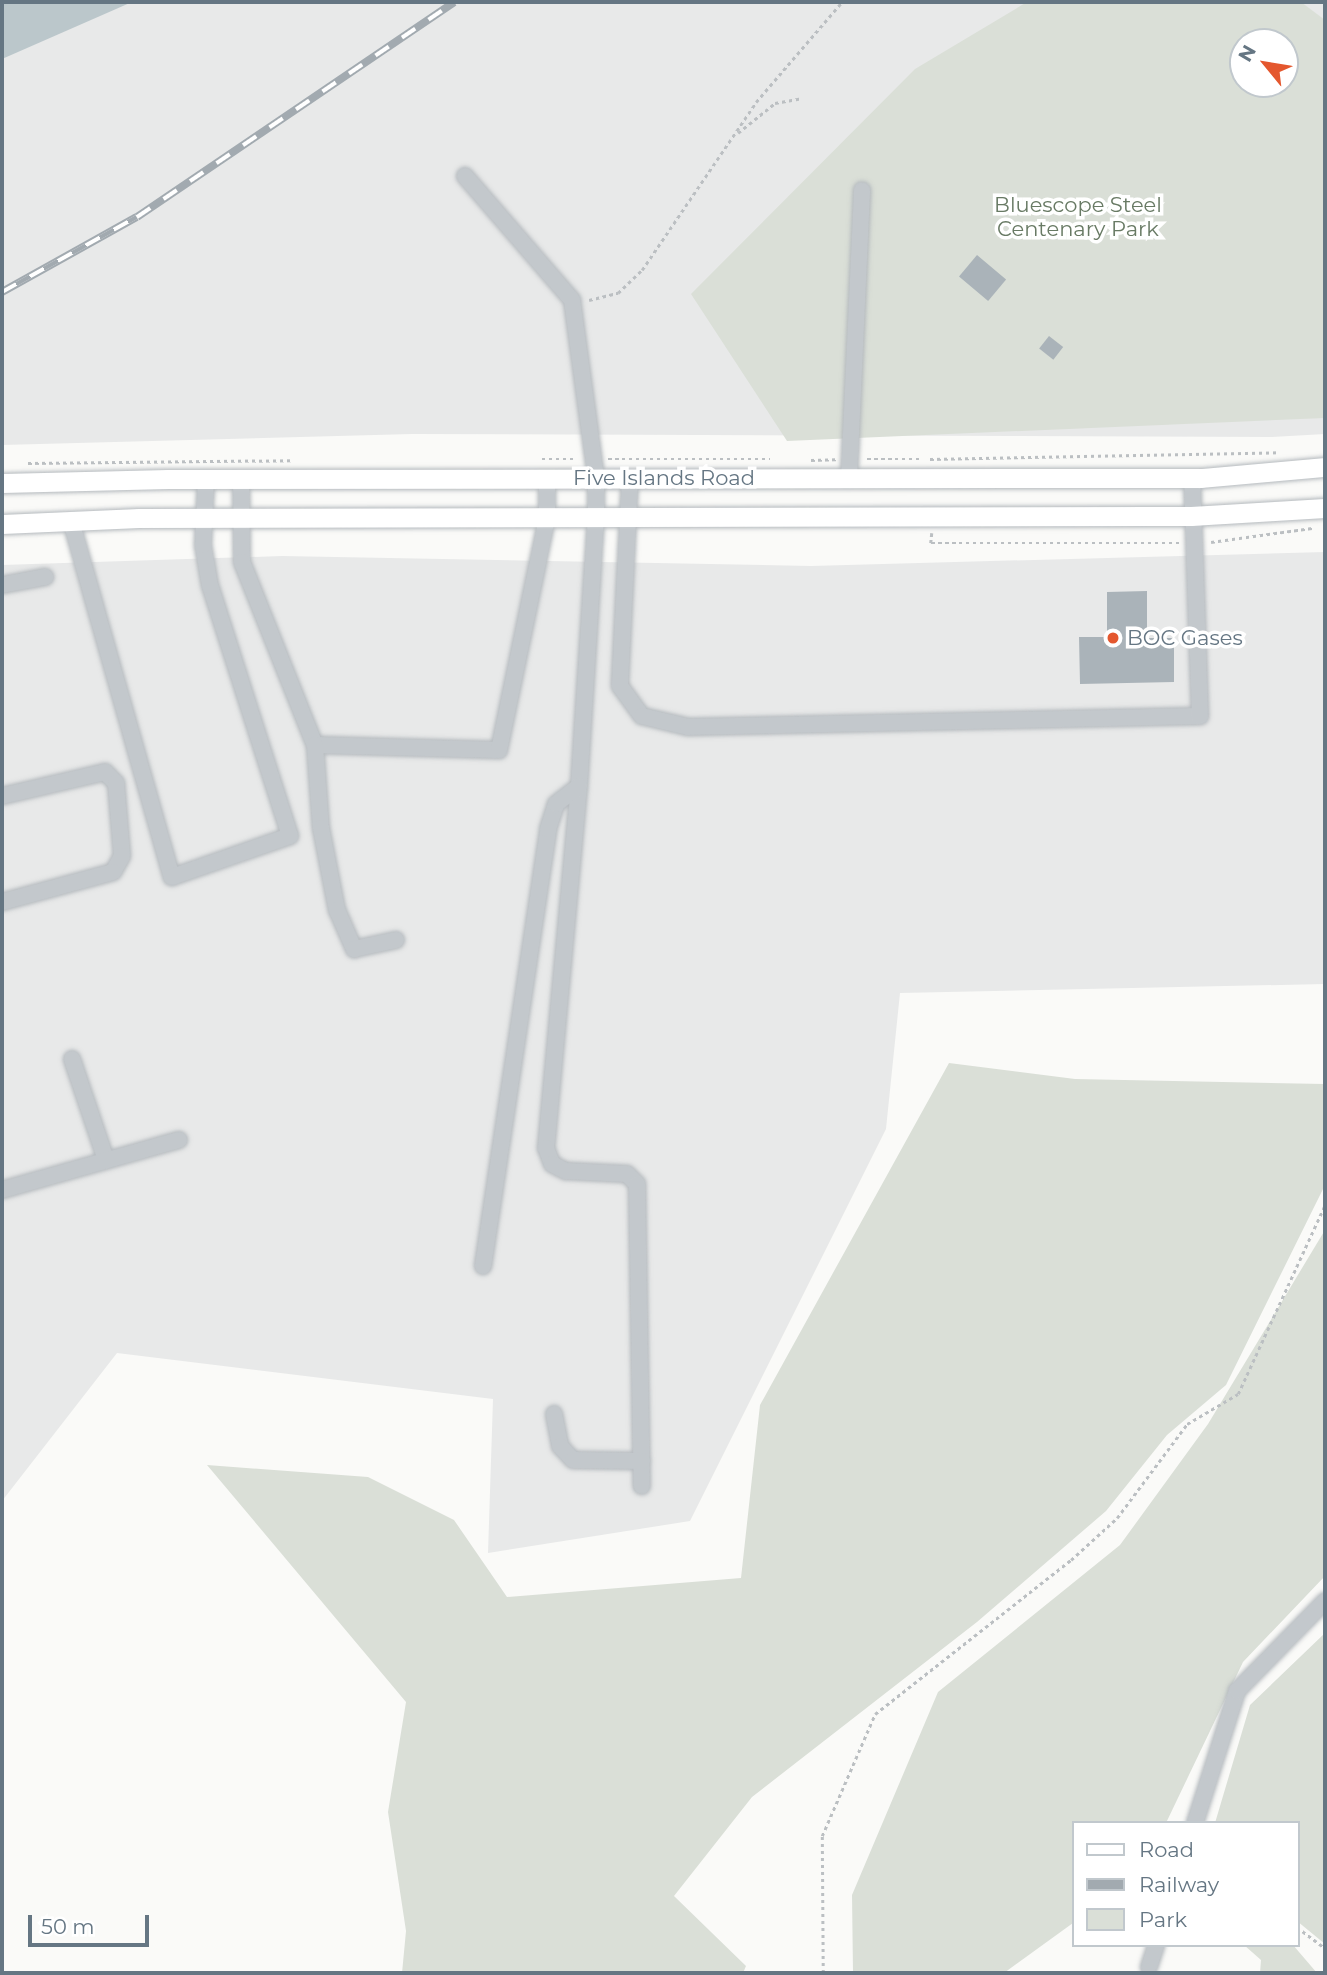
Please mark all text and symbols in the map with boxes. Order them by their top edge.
north arrow [1229,28,1299,98]
text: N [1233,41,1261,66]
park label: Bluescope Steel Centenary Park [994,192,1162,242]
street label: Five Islands Road [573,465,755,491]
place label: BOC Gases [1127,625,1243,651]
marker: BOC Gases [1105,630,1121,646]
legend [1072,1821,1299,1947]
text: Road [1139,1837,1194,1862]
text: Railway [1139,1872,1219,1897]
scale bar [32,1902,152,1946]
text: Park [1139,1907,1187,1932]
text: 50 m [41,1914,95,1939]

